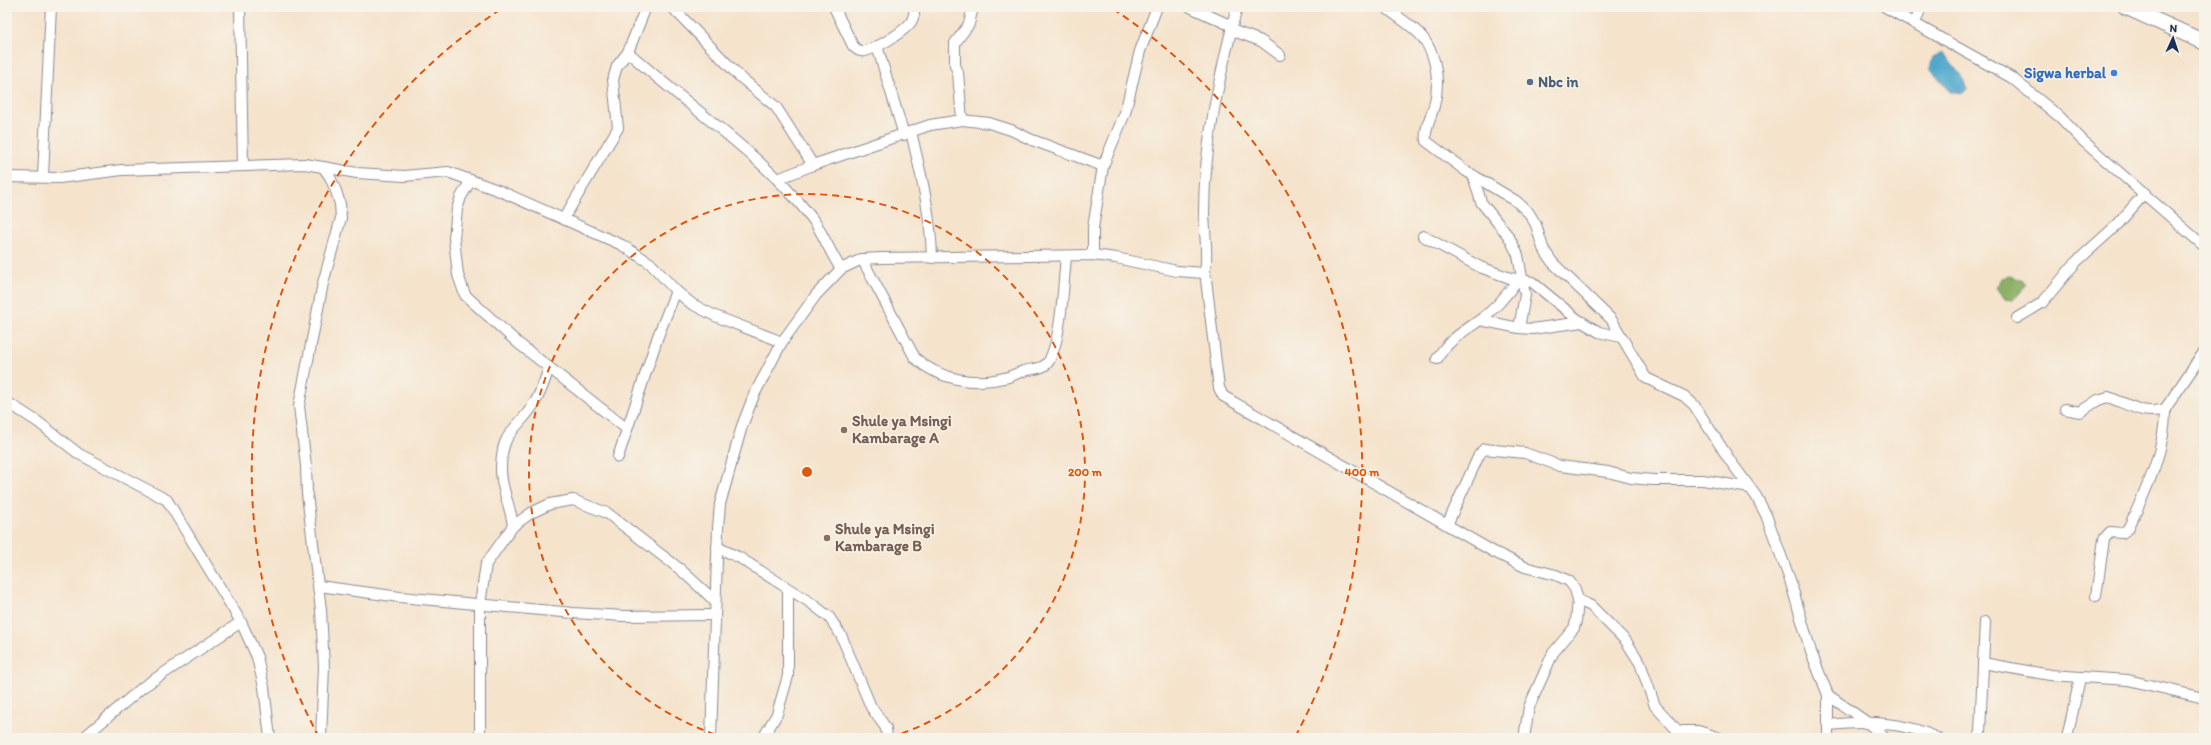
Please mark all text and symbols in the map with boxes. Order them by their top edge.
north arrow [2153,18,2193,58]
text: N [2169,22,2178,35]
place label: Sigwa herbal [2024,64,2107,83]
marker: Sigwa herbal [2109,68,2119,78]
place label: Nbc in [1538,73,1579,91]
marker: Nbc in [1525,77,1535,87]
place label: Shule ya Msingi Kambarage A [852,412,952,448]
marker: Shule ya Msingi Kambarage A [839,425,849,435]
centre of rings [800,465,814,479]
text: 200 m [1068,465,1103,479]
text: 400 m [1345,465,1380,479]
place label: Shule ya Msingi Kambarage B [835,520,935,556]
marker: Shule ya Msingi Kambarage B [822,533,832,543]

